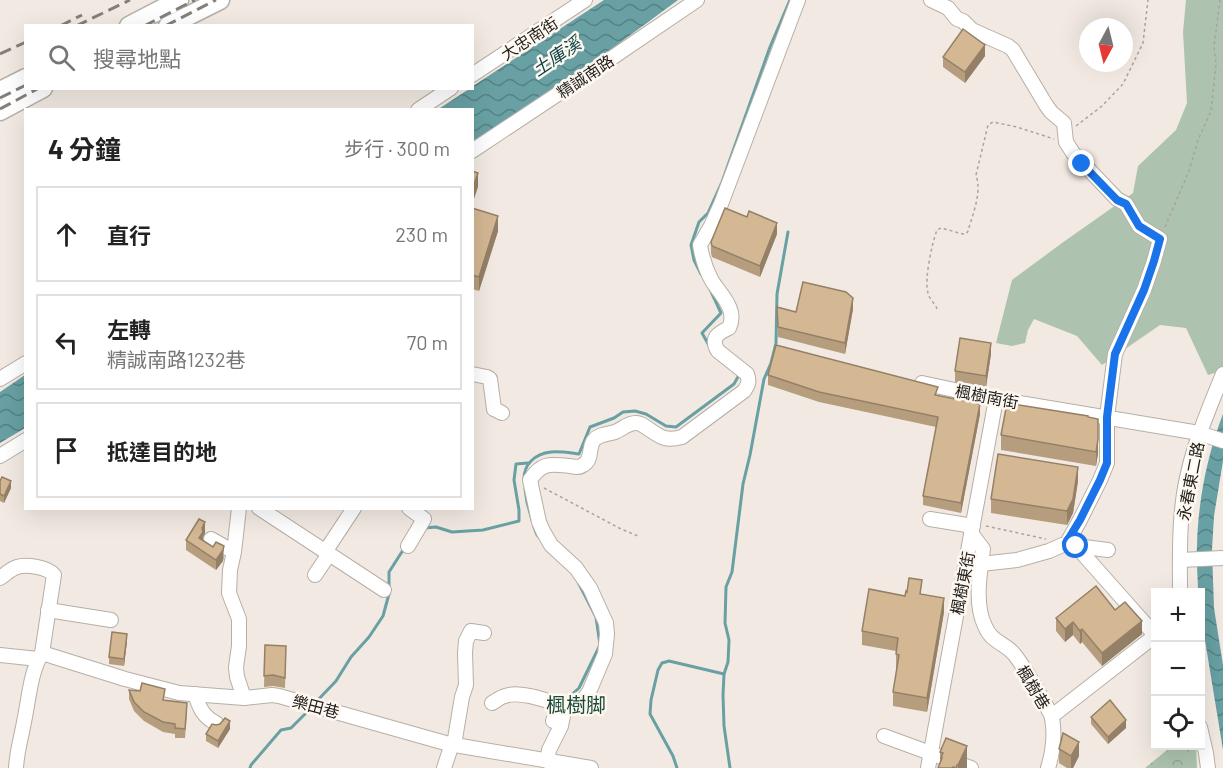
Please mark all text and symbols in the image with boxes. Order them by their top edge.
street label: 大忠南街 [497,13,561,63]
north arrow [1079,18,1133,72]
search box [24,24,474,90]
water label: 土庫溪 [527,30,587,80]
icon: search [45,41,78,74]
text: 搜尋地點 [93,45,181,71]
street label: 精誠南路 [553,50,617,102]
text: 4 分鐘 [48,133,121,164]
text: 步行 · 300 m [344,136,450,160]
route end [1068,150,1094,176]
icon: ahead [50,218,83,251]
text: 直行 [107,222,151,248]
text: 230 m [395,222,448,246]
text: 左轉 [107,316,151,342]
icon: left [50,326,83,359]
text: 70 m [407,330,448,354]
text: 精誠南路1232巷 [107,347,246,371]
street label: 楓樹南街 [954,381,1020,411]
icon: arrive [50,434,83,467]
text: 抵達目的地 [107,438,217,464]
street label: 永春東二路 [1173,440,1207,522]
route start [1062,532,1088,558]
street label: 楓樹東街 [947,550,977,616]
map controls [1151,588,1205,750]
button: + [1151,588,1205,642]
button: − [1151,642,1205,696]
street label: 楓樹巷 [1013,662,1055,712]
street label: 樂田巷 [290,691,342,721]
district label: 楓樹脚 [546,692,606,716]
button: locate [1151,696,1205,750]

